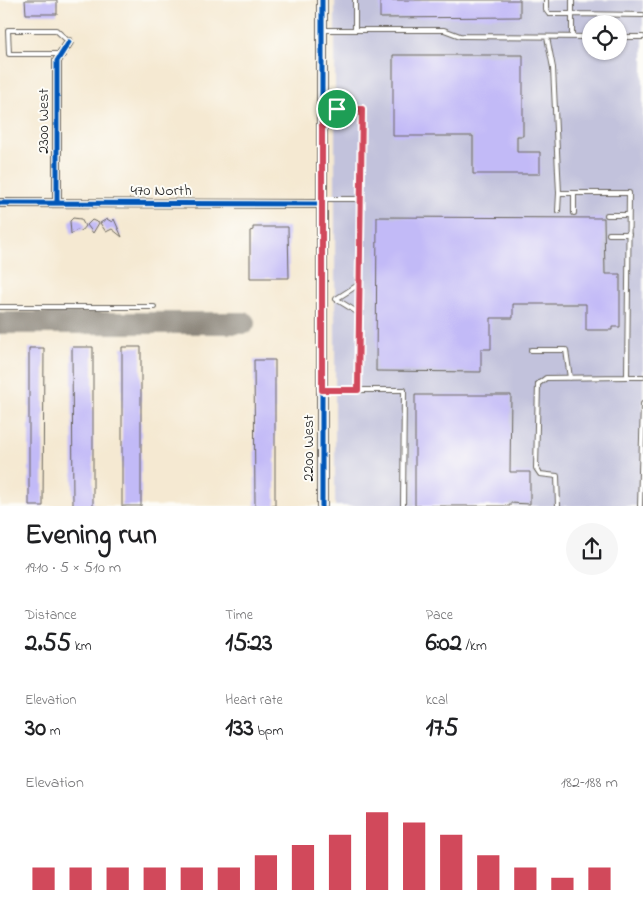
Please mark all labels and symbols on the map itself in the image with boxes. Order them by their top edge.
street label: 2300 West [32,88,56,154]
pin [316,88,358,130]
street label: 470 North [130,179,192,203]
street label: 2200 West [297,414,321,481]

